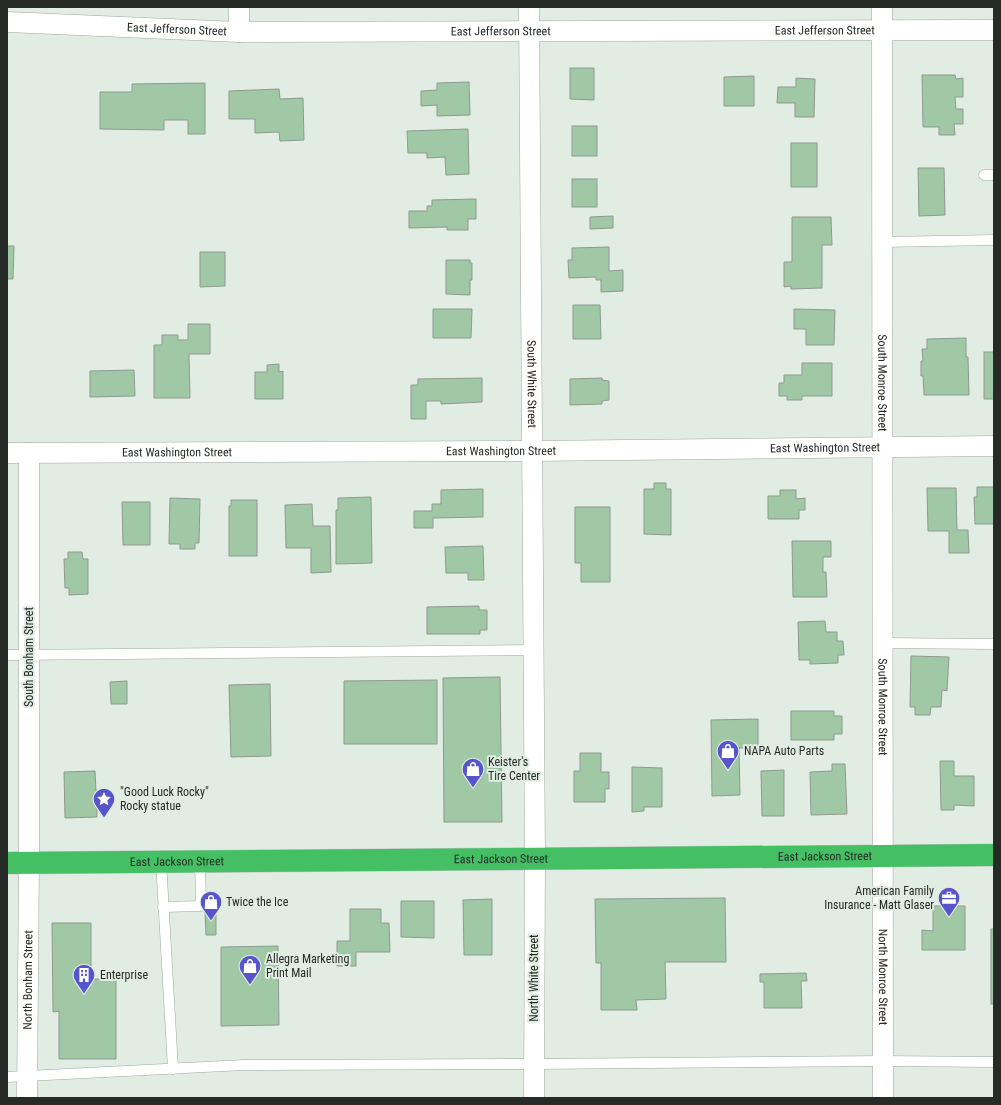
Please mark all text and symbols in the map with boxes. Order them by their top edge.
street label: East Jefferson Street [127,20,228,38]
street label: East Jefferson Street [775,23,875,38]
street label: East Jefferson Street [451,24,551,38]
street label: South Monroe Street [875,334,889,432]
street label: South White Street [524,340,539,428]
street label: East Washington Street [770,440,881,455]
street label: East Washington Street [446,444,557,458]
street label: East Washington Street [122,445,233,460]
street label: South Bonham Street [22,607,36,707]
street label: South Monroe Street [876,658,890,756]
shop icon: NAPA Auto Parts [715,738,741,771]
place label: NAPA Auto Parts [744,744,824,758]
place label: Keister's Tire Center [488,755,540,783]
shop icon: Keister's Tire Center [460,756,486,789]
place label: "Good Luck Rocky" Rocky statue [120,785,209,813]
place icon: "Good Luck Rocky" Rocky statue [91,786,117,819]
street label: East Jackson Street [778,849,873,864]
street label: East Jackson Street [454,852,549,866]
street label: East Jackson Street [130,854,225,869]
place label: American Family Insurance - Matt Glaser [824,884,934,912]
office icon: American Family Insurance - Matt Glaser [936,885,962,918]
shop icon: Twice the Ice [198,889,224,922]
place label: Twice the Ice [226,895,289,909]
street label: North Monroe Street [876,929,890,1026]
street label: North Bonham Street [21,930,35,1030]
street label: North White Street [527,934,541,1022]
place label: Allegra Marketing Print Mail [266,952,349,980]
shop icon: Allegra Marketing Print Mail [237,953,263,986]
building icon: Enterprise [71,962,97,995]
place label: Enterprise [100,968,148,982]

